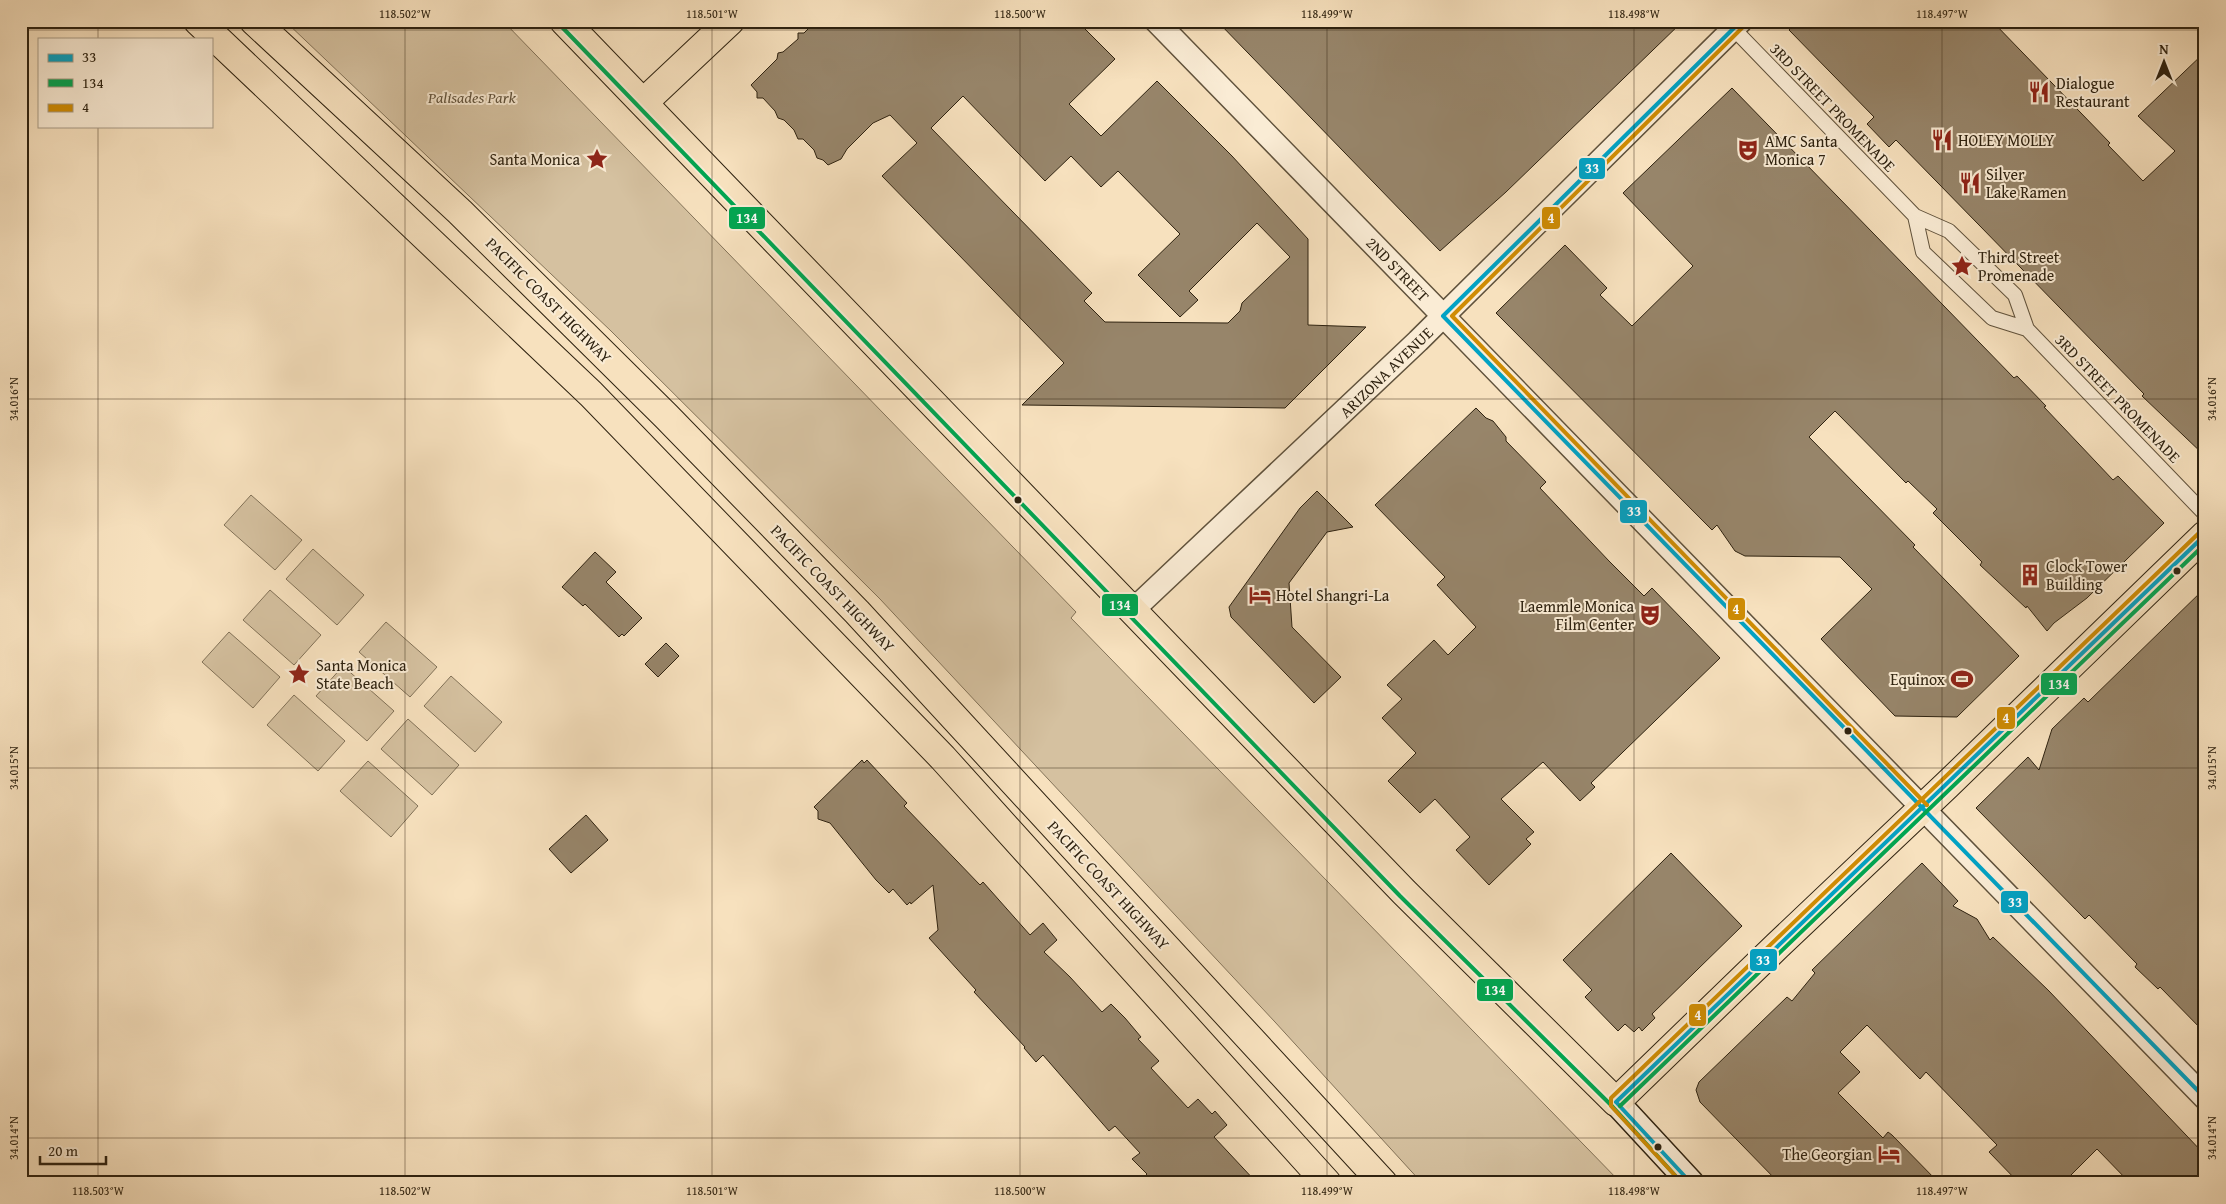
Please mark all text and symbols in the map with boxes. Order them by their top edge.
text: 118.502°W [379,5,432,22]
text: 118.501°W [686,5,739,22]
text: 118.500°W [994,5,1047,22]
text: 118.499°W [1301,5,1354,22]
text: 118.498°W [1608,5,1661,22]
text: 118.497°W [1916,5,1969,22]
street label: 3RD STREET PROMENADE [1765,37,1901,177]
legend [38,38,212,128]
north arrow [2138,38,2188,88]
text: N [2159,39,2169,59]
text: 33 [82,46,96,67]
place label: Dialogue Restaurant [2056,71,2130,113]
text: 134 [82,72,104,93]
restaurant icon: Dialogue Restaurant [2026,79,2052,105]
park label: Palisades Park [427,85,517,109]
text: 4 [82,96,89,117]
restaurant icon: HOLEY MOLLY [1929,127,1955,153]
place label: HOLEY MOLLY [1958,128,2055,152]
place label: AMC Santa Monica 7 [1765,129,1838,171]
theatre icon: AMC Santa Monica 7 [1735,137,1761,163]
place icon: Santa Monica [584,146,610,172]
place label: Santa Monica [489,147,580,171]
line badge: 33 [1578,157,1606,180]
text: 33 [1585,158,1599,178]
place label: Silver Lake Ramen [1986,162,2067,204]
restaurant icon: Silver Lake Ramen [1957,170,1983,196]
line badge: 134 [728,206,766,230]
line badge: 4 [1541,206,1561,230]
text: 134 [736,208,758,228]
text: 4 [1547,208,1555,228]
street label: 2ND STREET [1361,231,1435,307]
street label: PACIFIC COAST HIGHWAY [481,232,618,369]
place label: Third Street Promenade [1978,245,2060,287]
place icon: Third Street Promenade [1949,253,1975,279]
street label: ARIZONA AVENUE [1334,321,1438,423]
street label: 3RD STREET PROMENADE [2050,328,2186,468]
text: 34.016°N [5,377,22,421]
text: 34.016°N [2203,377,2220,421]
unlabelled marker [1013,495,1023,505]
line badge: 33 [1619,499,1648,524]
text: 33 [1627,501,1641,521]
street label: PACIFIC COAST HIGHWAY [766,519,901,658]
place label: Clock Tower Building [2046,554,2128,596]
building icon: Clock Tower Building [2017,562,2043,588]
unlabelled marker [2172,566,2182,576]
hotel icon: Hotel Shangri-La [1247,582,1273,608]
place label: Hotel Shangri-La [1276,583,1390,607]
line badge: 134 [1101,593,1139,617]
place label: Laemmle Monica Film Center [1520,594,1634,636]
text: 134 [1109,595,1131,615]
line badge: 4 [1727,597,1746,621]
text: 4 [1732,599,1740,619]
theatre icon: Laemmle Monica Film Center [1637,602,1663,628]
place label: Santa Monica State Beach [316,653,407,695]
place icon: Santa Monica State Beach [286,661,312,687]
sports icon: Equinox [1949,666,1975,692]
place label: Equinox [1890,667,1946,691]
line badge: 134 [2040,672,2078,696]
text: 134 [2048,674,2070,694]
line badge: 4 [1996,706,2016,730]
text: 4 [2002,708,2010,728]
unlabelled marker [1843,726,1853,736]
text: 34.015°N [5,746,22,790]
text: 34.015°N [2203,746,2220,790]
street label: PACIFIC COAST HIGHWAY [1042,815,1176,955]
line badge: 33 [2000,890,2029,914]
text: 33 [2008,892,2022,912]
line badge: 33 [1749,948,1778,972]
text: 33 [1756,950,1770,970]
line badge: 134 [1476,978,1514,1002]
text: 134 [1484,980,1506,1000]
line badge: 4 [1688,1003,1707,1027]
text: 4 [1694,1005,1702,1025]
text: 34.014°N [5,1116,22,1160]
text: 34.014°N [2203,1116,2220,1160]
scale bar [40,1134,106,1166]
text: 20 m [48,1140,79,1161]
hotel icon: The Georgian [1876,1141,1902,1167]
unlabelled marker [1653,1142,1663,1152]
place label: The Georgian [1782,1142,1872,1166]
text: 118.503°W [72,1182,125,1199]
text: 118.502°W [379,1182,432,1199]
text: 118.501°W [686,1182,739,1199]
text: 118.500°W [994,1182,1047,1199]
text: 118.499°W [1301,1182,1354,1199]
text: 118.498°W [1608,1182,1661,1199]
text: 118.497°W [1916,1182,1969,1199]

